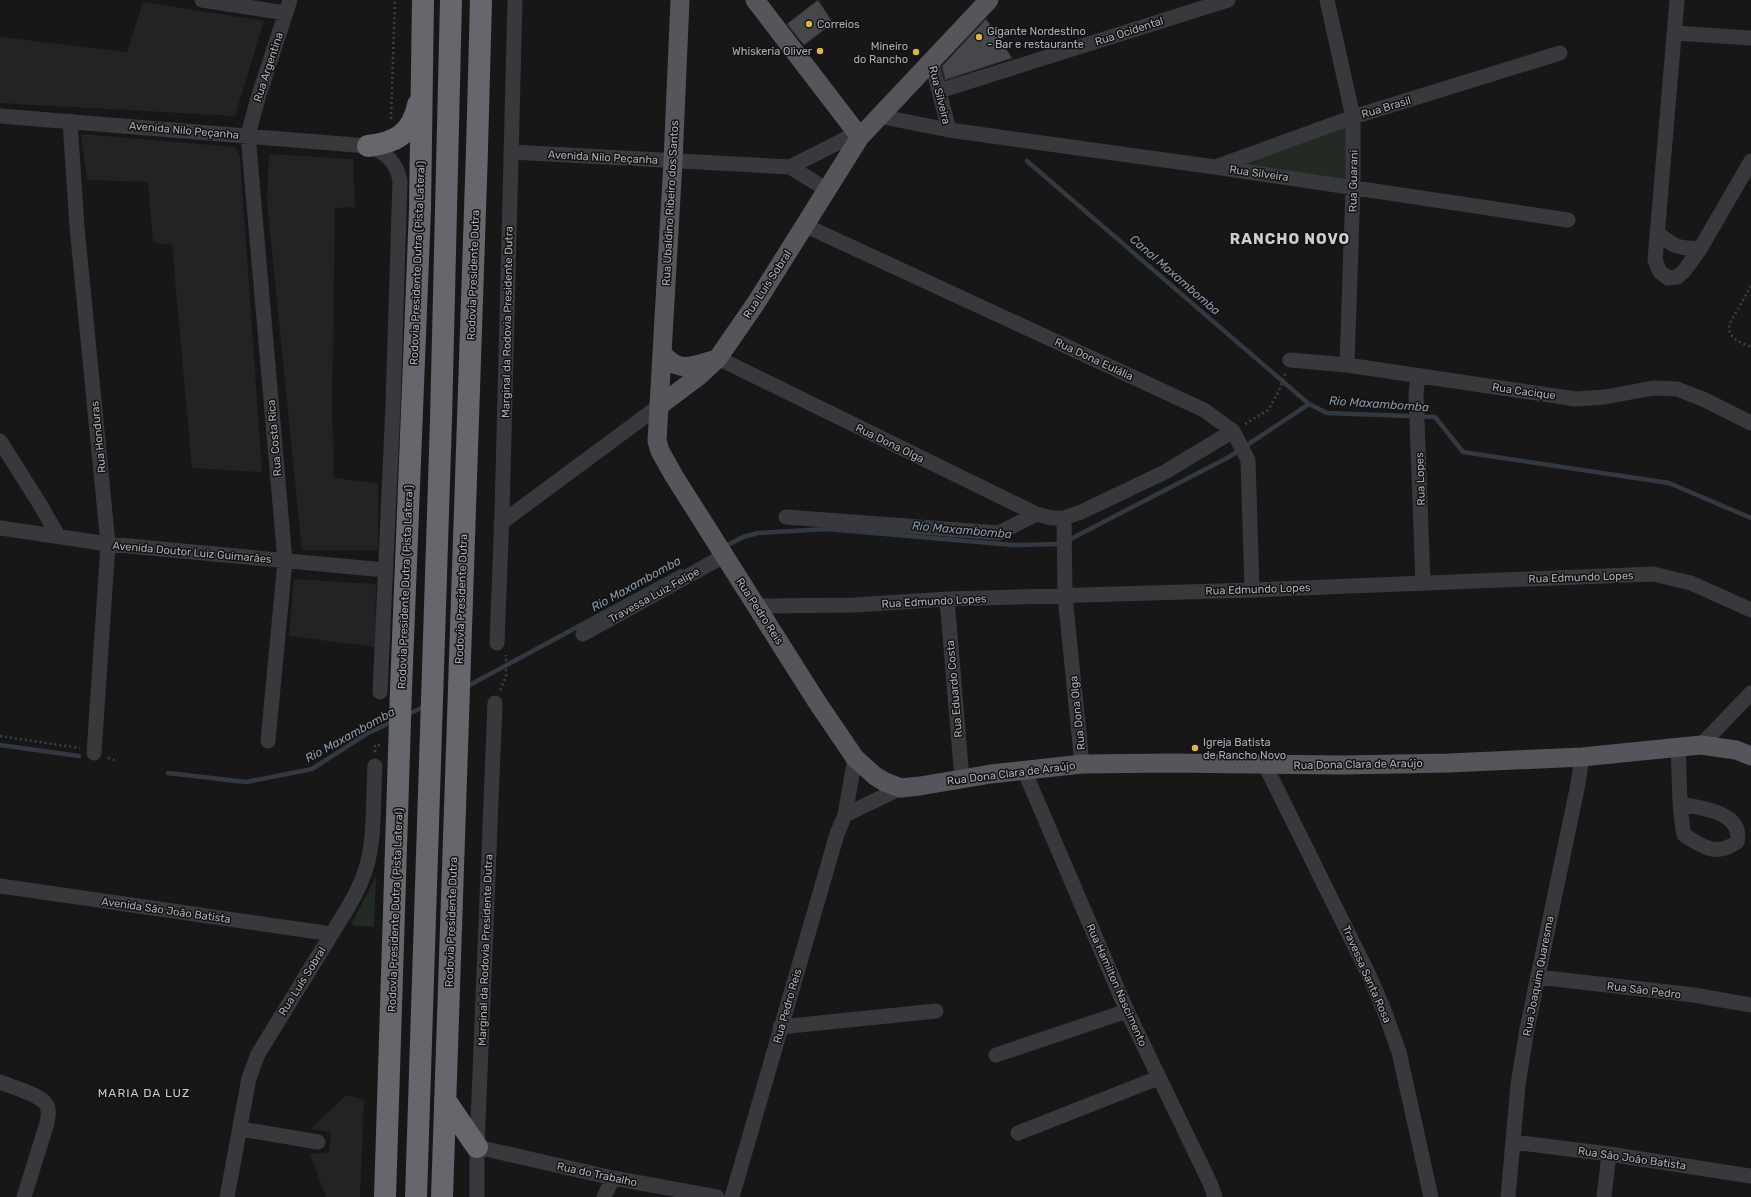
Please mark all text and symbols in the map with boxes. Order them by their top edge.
street label: Rua Ocidental [1093,14,1165,49]
place label: Correios [817,18,860,31]
marker: Correios [804,19,814,29]
place label: Gigante Nordestino - Bar e restaurante [987,25,1086,51]
street label: Rua Argentina [251,31,286,104]
marker: Gigante Nordestino - Bar e restaurante [974,32,984,42]
place label: Mineiro do Rancho [853,40,908,66]
place label: Whiskeria Oliver [732,45,813,58]
marker: Whiskeria Oliver [815,46,825,56]
marker: Mineiro do Rancho [911,47,921,57]
street label: Rua Silveira [926,65,953,126]
street label: Rua Brasil [1360,94,1412,121]
street label: Avenida Nilo Peçanha [128,119,240,142]
street label: Rua Ubaldino Ribeiro dos Santos [660,120,681,286]
street label: Avenida Nilo Peçanha [547,148,658,167]
street label: Rua Guarani [1346,150,1361,212]
street label: Rodovia Presidente Dutra (Pista Lateral) [407,160,428,365]
street label: Rua Silveira [1228,163,1289,184]
street label: Rodovia Presidente Dutra [465,210,482,340]
street label: Marginal da Rodovia Presidente Dutra [499,226,516,418]
district label: RANCHO NOVO [1230,230,1350,248]
water label: Canal Maxambomba [1127,232,1223,318]
street label: Rua Luís Sobral [741,248,794,321]
street label: Rua Dona Eulália [1052,336,1135,383]
street label: Rua Cacique [1491,381,1557,402]
water label: Rio Maxambomba [1329,394,1429,414]
street label: Rua Costa Rica [265,399,284,477]
street label: Rua Honduras [88,400,109,474]
street label: Rua Dona Olga [853,421,926,466]
street label: Rua Lopes [1413,452,1428,506]
street label: Rodovia Presidente Dutra (Pista Lateral) [395,484,416,689]
water label: Rio Maxambomba [911,519,1013,541]
street label: Rodovia Presidente Dutra [453,534,470,664]
street label: Avenida Doutor Luiz Guimarães [112,539,272,566]
water label: Rio Maxambomba [589,554,683,614]
street label: Travessa Luiz Felipe [607,565,702,626]
street label: Rua Edmundo Lopes [1528,569,1634,586]
street label: Rua Pedro Reis [733,575,786,647]
street label: Rua Edmundo Lopes [1205,581,1311,598]
street label: Rua Edmundo Lopes [881,592,987,611]
street label: Rua Eduardo Costa [944,640,965,738]
street label: Rua Dona Olga [1067,675,1088,751]
water label: Rio Maxambomba [303,705,397,765]
place label: Igreja Batista de Rancho Novo [1203,736,1286,762]
marker: Igreja Batista de Rancho Novo [1190,743,1200,753]
street label: Rua Dona Clara de Araújo [1293,757,1423,772]
street label: Rua Dona Clara de Araújo [946,759,1076,788]
street label: Rodovia Presidente Dutra (Pista Lateral) [385,807,406,1012]
street label: Marginal da Rodovia Presidente Dutra [476,854,495,1046]
street label: Rodovia Presidente Dutra [443,857,460,987]
street label: Avenida São João Batista [100,895,231,926]
street label: Rua Joaquim Quaresma [1520,915,1557,1037]
street label: Rua Hamilton Nascimento [1084,922,1149,1049]
street label: Travessa Santa Rosa [1339,923,1394,1025]
street label: Rua Luís Sobral [276,944,329,1018]
street label: Rua Pedro Reis [771,967,804,1045]
street label: Rua São Pedro [1606,979,1682,1001]
district label: MARIA DA LUZ [98,1086,190,1100]
street label: Rua São João Batista [1577,1144,1687,1173]
street label: Rua do Trabalho [556,1160,638,1189]

